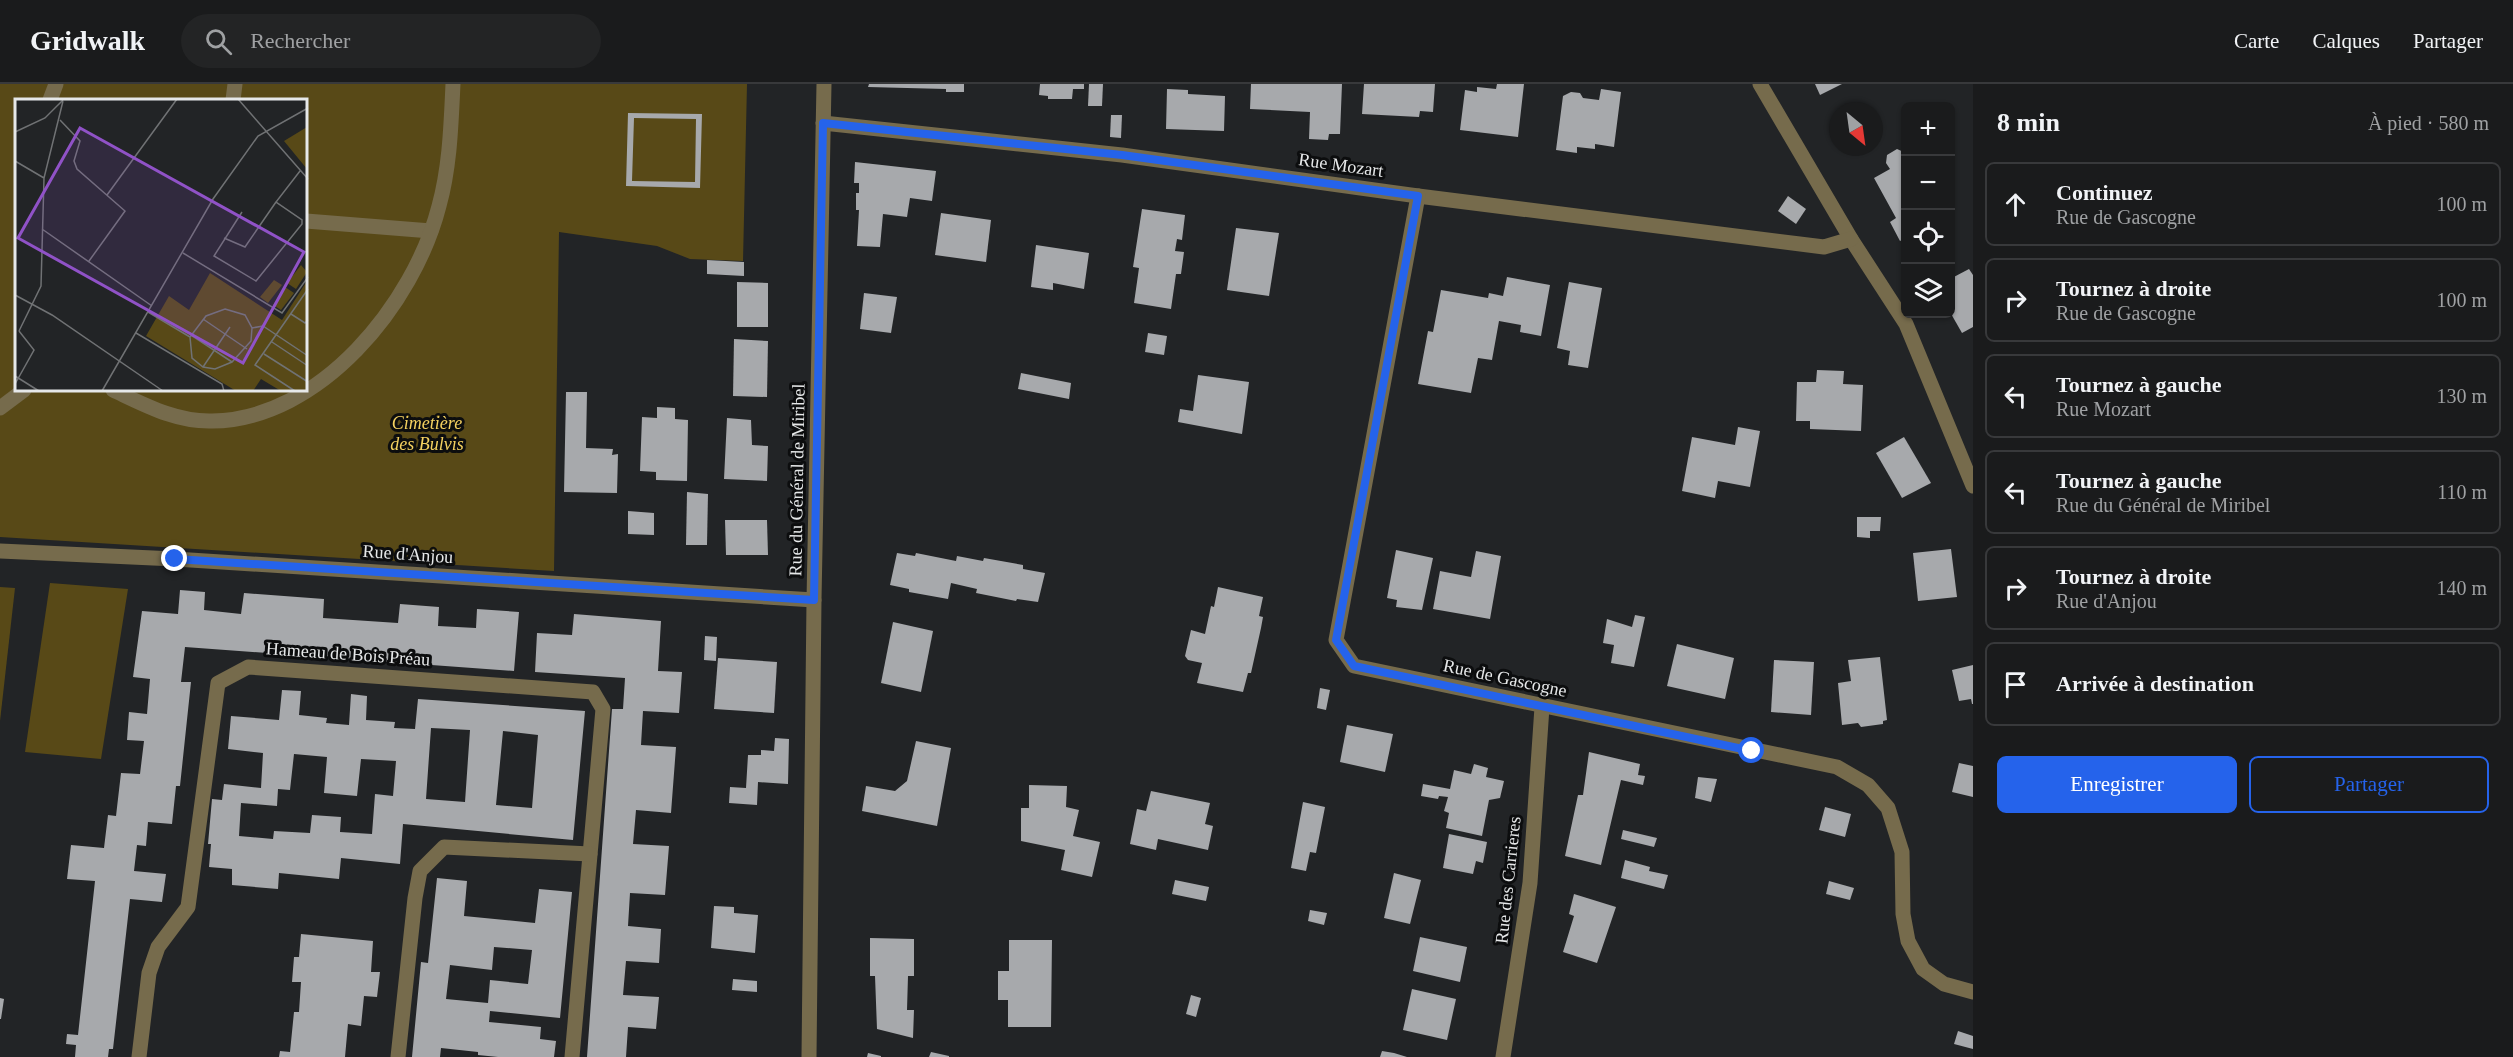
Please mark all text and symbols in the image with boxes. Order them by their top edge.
search box [181,14,601,68]
text: Gridwalk [30,25,145,56]
icon: search [202,25,235,58]
text: Rechercher [250,28,350,53]
text: Carte [2234,29,2279,53]
text: Calques [2312,29,2380,53]
text: Partager [2413,29,2483,53]
inset map [15,99,308,392]
north arrow [1829,102,1883,156]
map controls [1901,102,1955,318]
button: + [1901,102,1955,156]
text: 8 min [1997,108,2060,137]
text: À pied · 580 m [2368,112,2489,134]
street label: Rue Mozart [1297,149,1385,181]
button: − [1901,156,1955,210]
text: Continuez [2056,180,2153,205]
icon: ahead [1999,188,2032,221]
text: 100 m [2436,193,2487,215]
text: Rue de Gascogne [2056,206,2196,228]
button: locate [1901,210,1955,264]
button: layers [1901,264,1955,318]
text: Tournez à droite [2056,276,2211,301]
icon: right [1999,284,2032,317]
text: 100 m [2436,289,2487,311]
text: Rue de Gascogne [2056,302,2196,324]
text: Tournez à gauche [2056,372,2221,397]
icon: left [1999,380,2032,413]
street label: Rue du Général de Miribel [785,383,809,577]
text: 130 m [2436,385,2487,407]
text: Rue Mozart [2056,398,2151,420]
park label: Cimetière des Bulvis [390,413,464,454]
text: Tournez à gauche [2056,468,2221,493]
icon: left [1999,476,2032,509]
text: 110 m [2437,481,2487,503]
text: Rue du Général de Miribel [2056,494,2270,516]
street label: Rue d'Anjou [362,541,454,567]
route end [161,545,187,571]
text: Tournez à droite [2056,564,2211,589]
icon: right [1999,572,2032,605]
text: 140 m [2436,577,2487,599]
text: Rue d'Anjou [2056,590,2157,612]
street label: Hameau de Bois Préau [265,638,431,670]
street label: Rue de Gascogne [1441,655,1569,701]
icon: arrive [1999,668,2032,701]
text: Arrivée à destination [2056,671,2254,696]
route start [1738,737,1764,763]
button: Enregistrer [1997,756,2237,813]
button: Partager [2249,756,2489,813]
street label: Rue des Carrieres [1491,815,1525,945]

